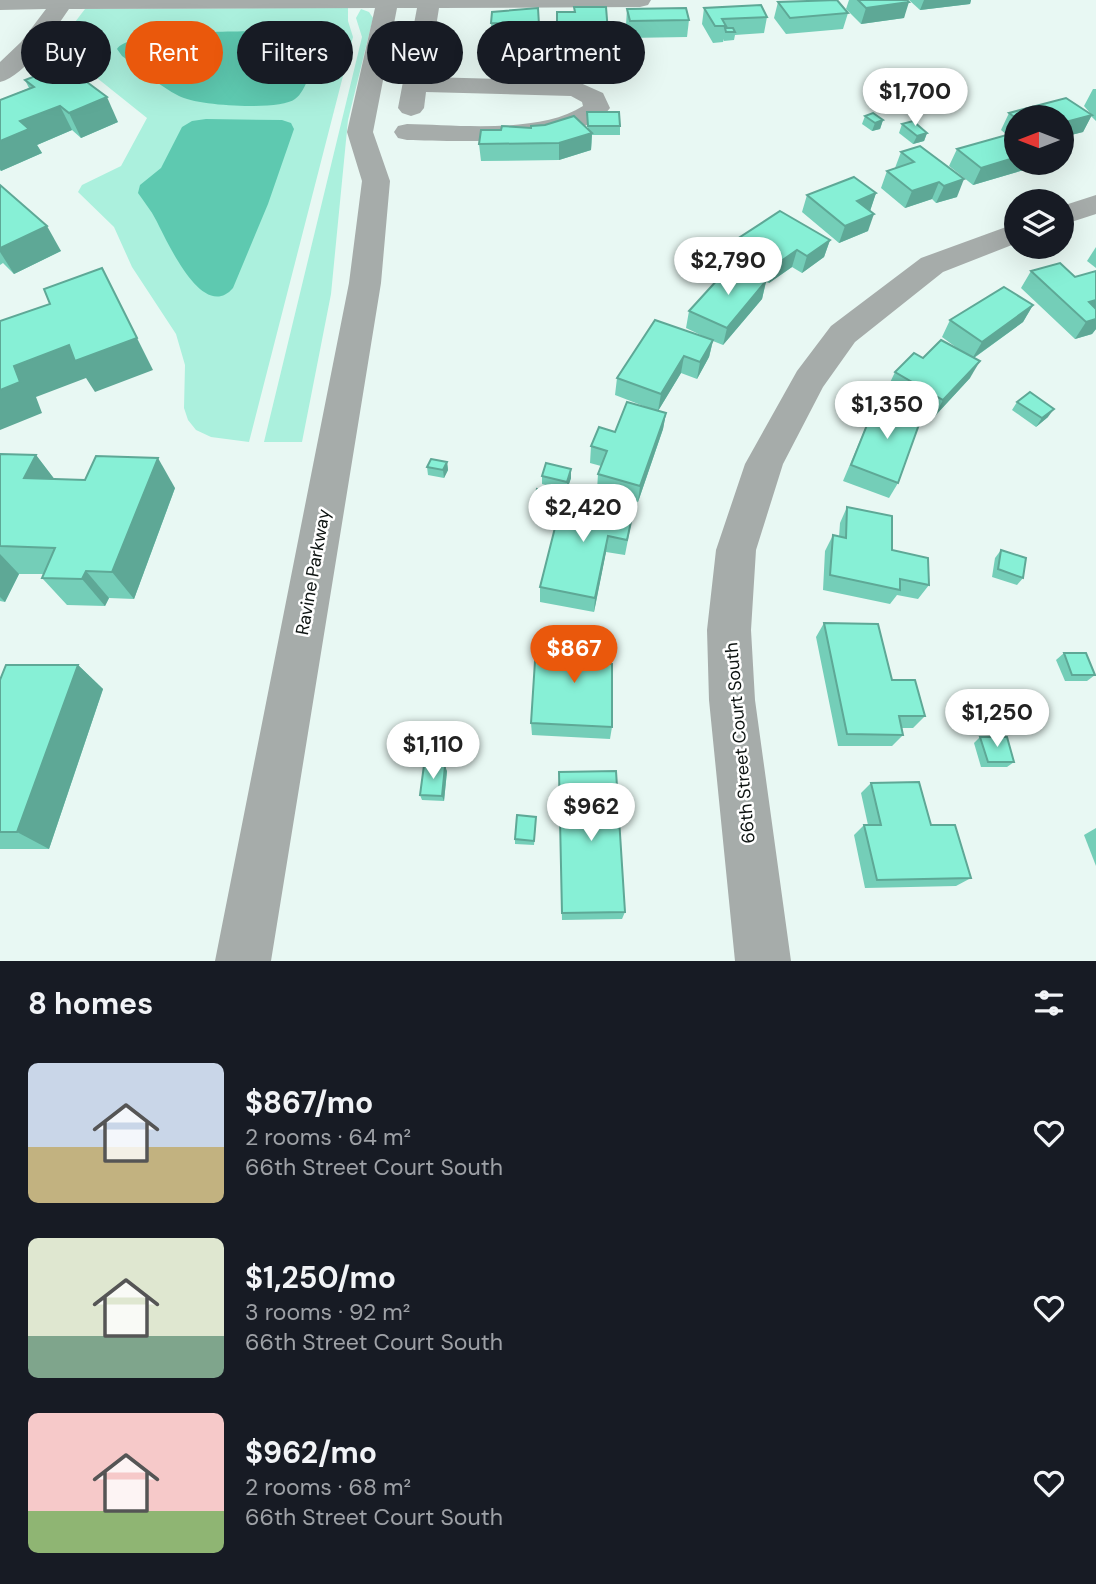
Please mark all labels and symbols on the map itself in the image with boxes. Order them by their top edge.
pin: $1,700 [858,68,972,128]
north arrow [1004,105,1074,175]
pin: $2,790 [671,238,785,297]
pin: $1,350 [830,382,944,441]
pin: $2,420 [526,484,640,544]
street label: Ravine Parkway [290,507,336,637]
pin: $867 [533,626,615,685]
street label: 66th Street Court South [719,641,761,845]
pin: $1,250 [940,690,1054,749]
pin: $1,110 [376,722,490,781]
pin: $962 [550,784,632,843]

